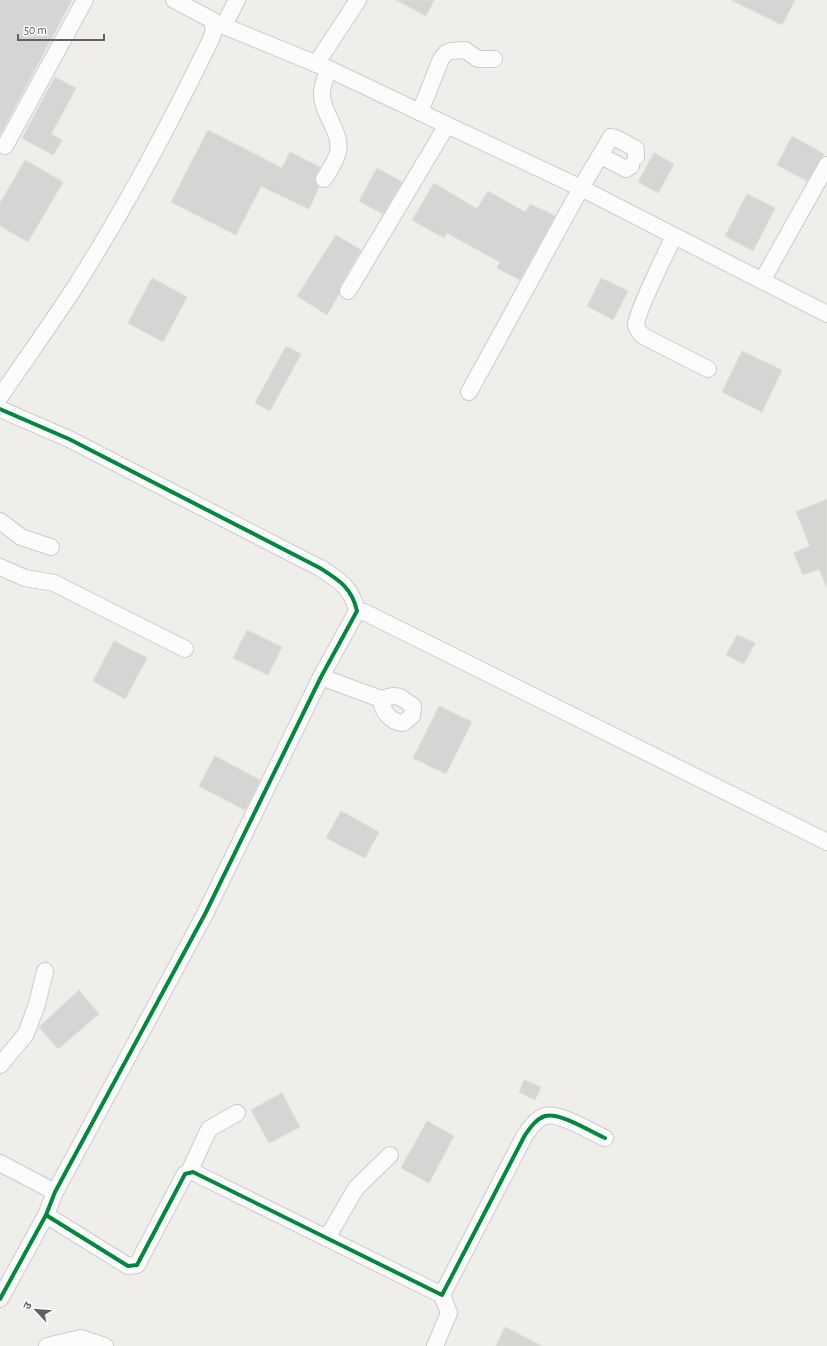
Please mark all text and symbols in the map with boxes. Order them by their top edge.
scale bar [18,16,104,42]
text: 50 m [24,24,47,36]
north arrow [16,1290,56,1330]
text: उ [21,1300,34,1311]

